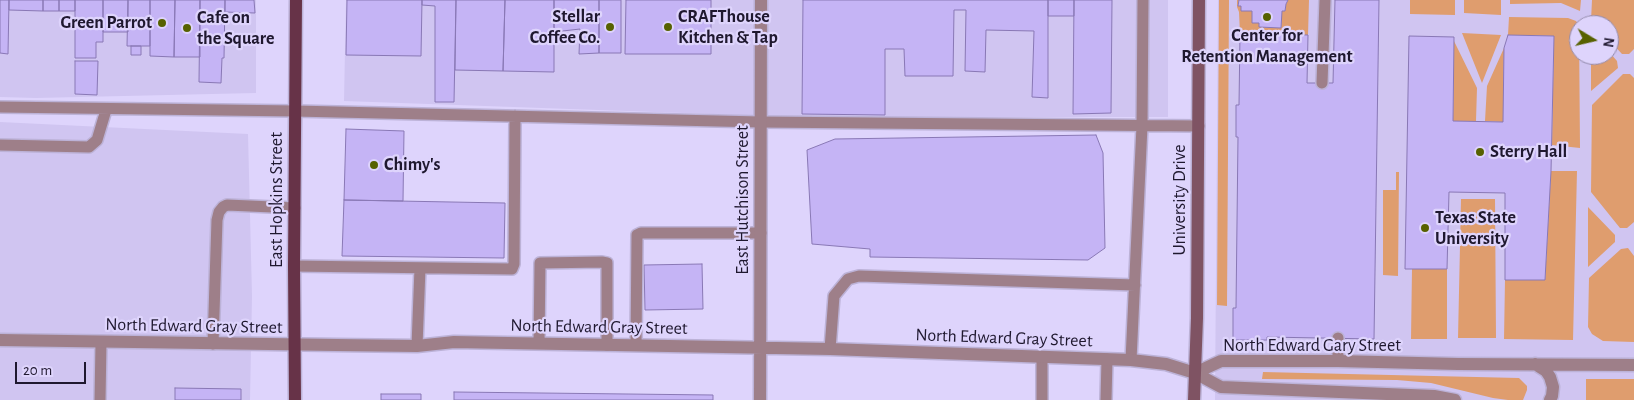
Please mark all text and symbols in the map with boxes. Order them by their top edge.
place label: Stellar Coffee Co. [530,6,600,48]
place label: CRAFThouse Kitchen & Tap [678,6,778,48]
place label: Cafe on the Square [197,7,275,50]
marker: Center for Retention Management [1261,11,1273,23]
place label: Green Parrot [61,12,152,34]
north arrow [1569,15,1619,65]
marker: Green Parrot [156,17,168,29]
marker: Stellar Coffee Co. [604,21,616,33]
marker: CRAFThouse Kitchen & Tap [662,21,674,33]
marker: Cafe on the Square [181,22,193,34]
place label: Center for Retention Management [1181,25,1353,68]
text: N [1600,36,1616,48]
street label: East Hutchison Street [732,125,754,275]
street label: East Hopkins Street [266,132,288,268]
place label: Sterry Hall [1490,141,1567,163]
street label: University Drive [1169,145,1191,255]
marker: Sterry Hall [1474,146,1486,158]
place label: Chimy's [384,154,440,176]
marker: Chimy's [368,159,380,171]
place label: Texas State University [1435,207,1516,250]
marker: Texas State University [1419,222,1431,234]
street label: North Edward Gray Street [105,314,283,338]
street label: North Edward Gray Street [510,315,688,339]
street label: North Edward Gray Street [915,324,1093,352]
street label: North Edward Gary Street [1223,335,1401,357]
scale bar [18,352,89,384]
text: 20 m [23,363,52,378]

